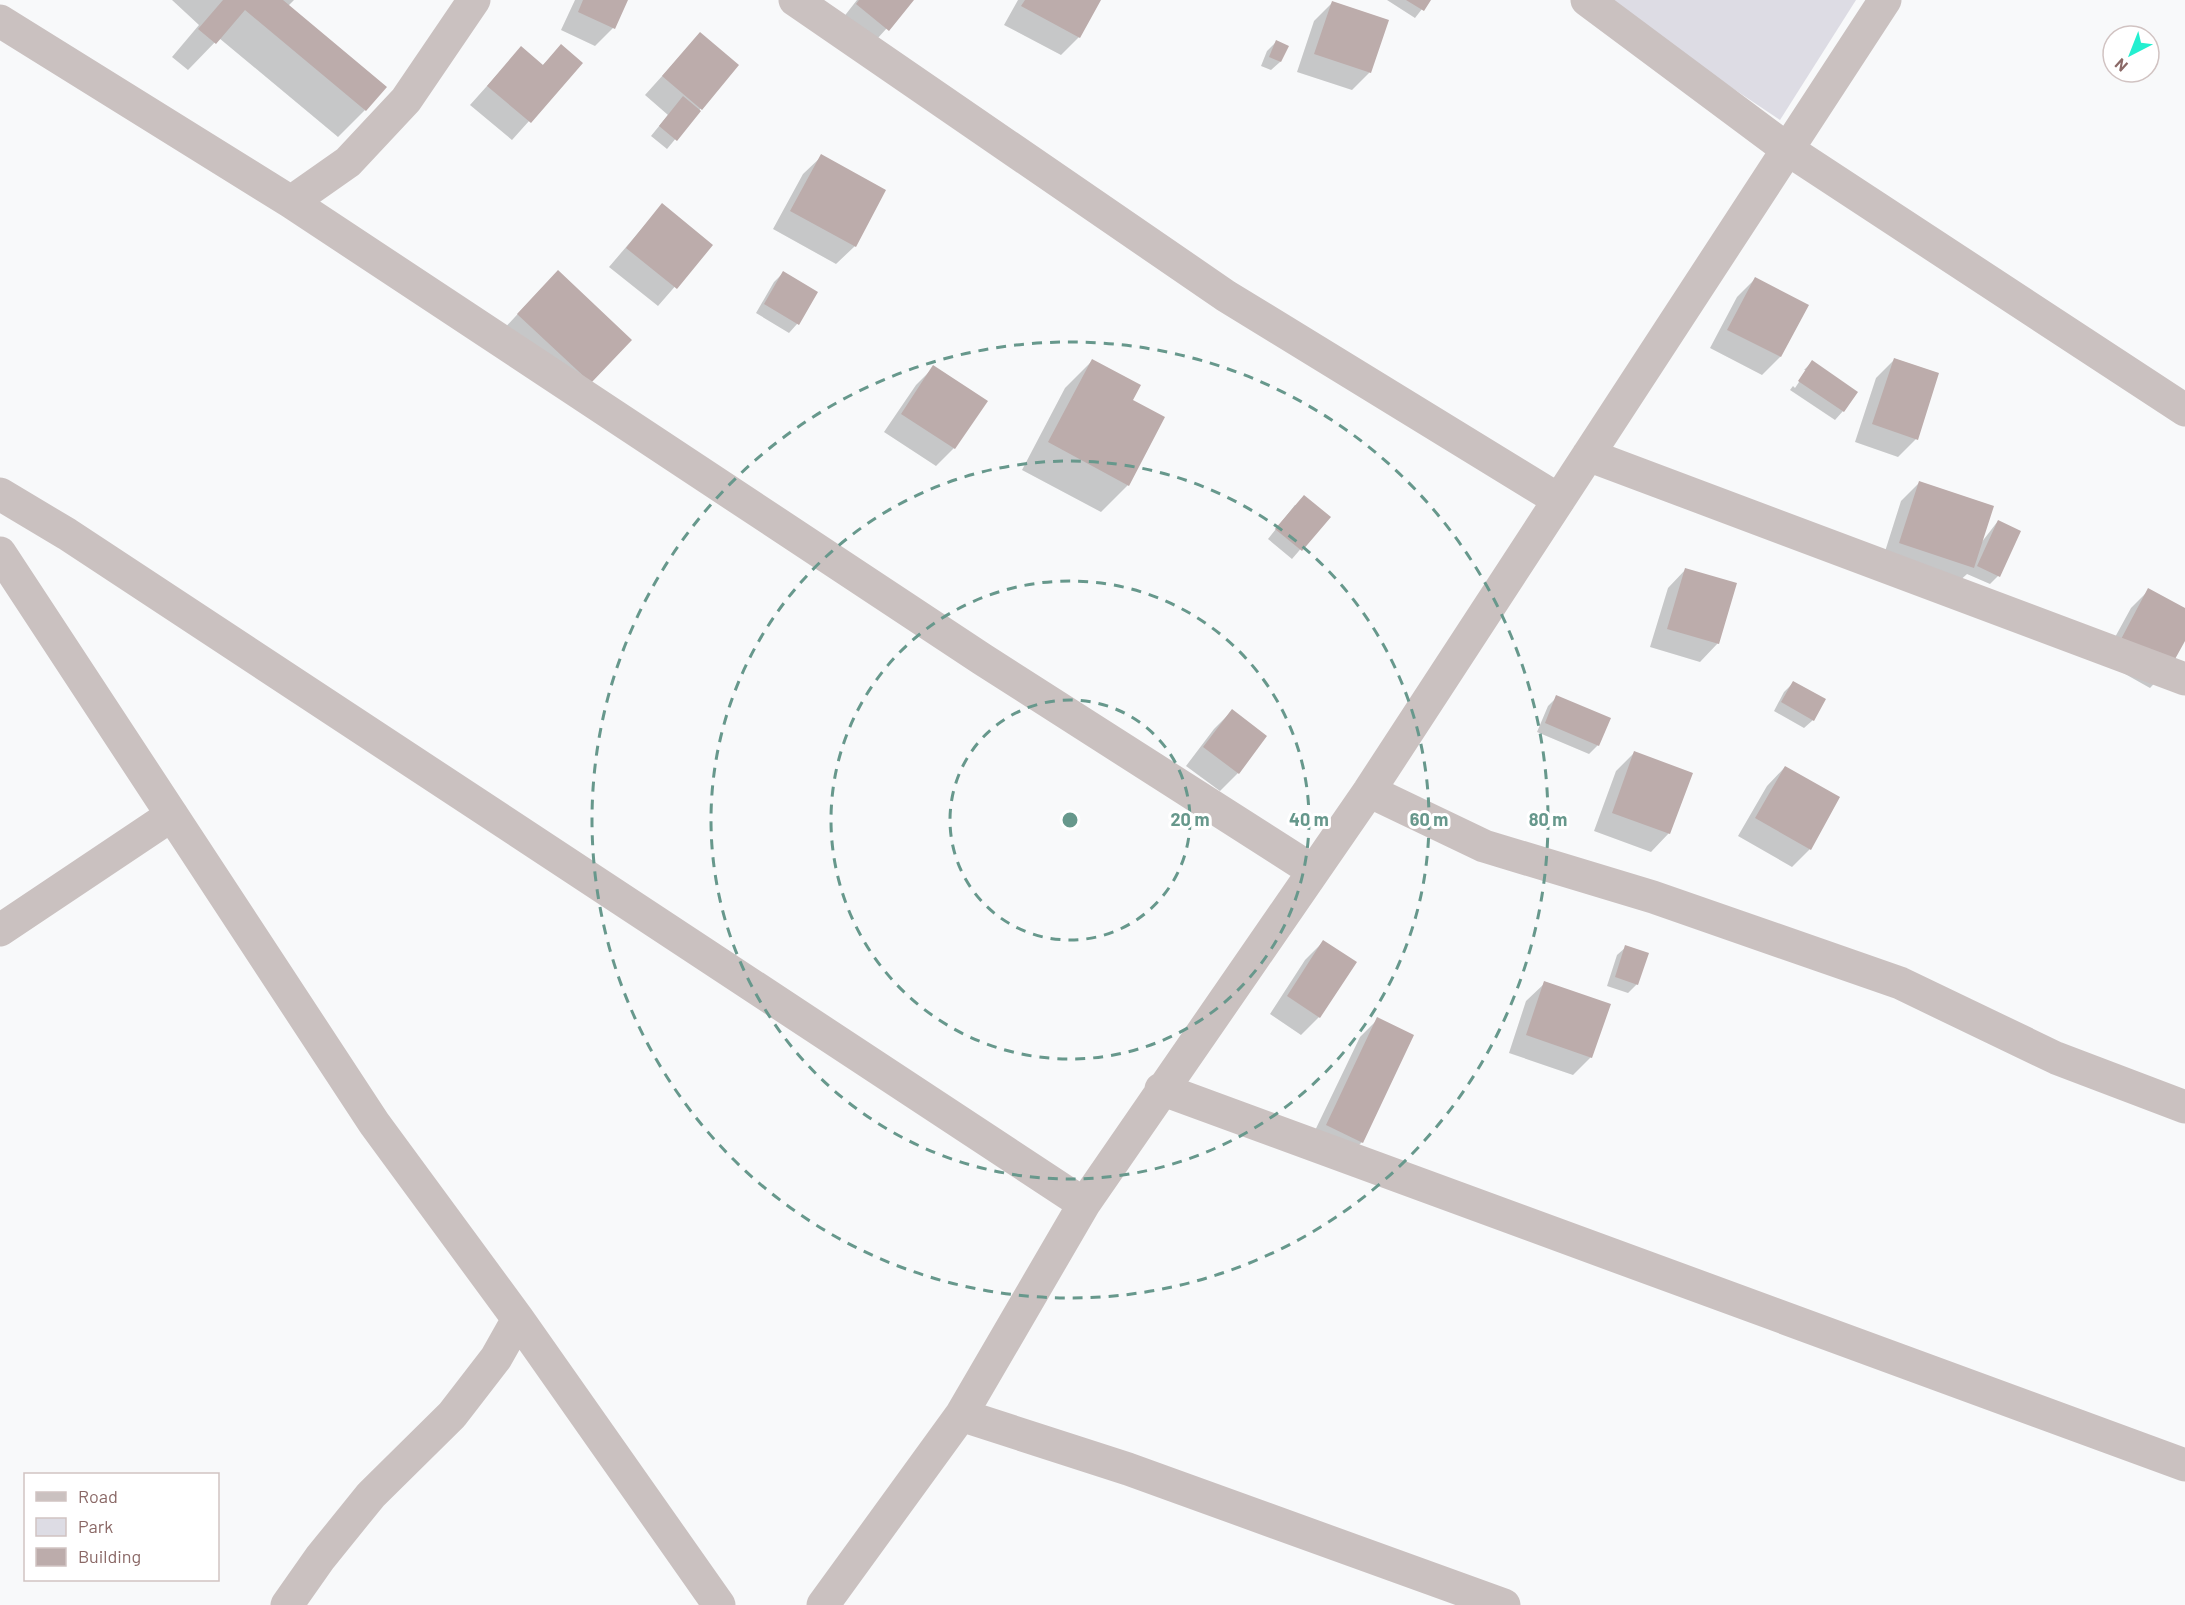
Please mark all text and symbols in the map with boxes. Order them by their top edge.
north arrow [2101,24,2161,84]
text: N [2110,55,2131,76]
text: 20 m [1171,808,1209,830]
text: 40 m [1289,808,1329,830]
text: 60 m [1410,808,1448,830]
text: 80 m [1529,808,1567,830]
centre of rings [1060,810,1080,830]
legend [24,1473,219,1581]
text: Road [78,1485,118,1507]
text: Park [78,1515,113,1537]
text: Building [78,1545,141,1567]

